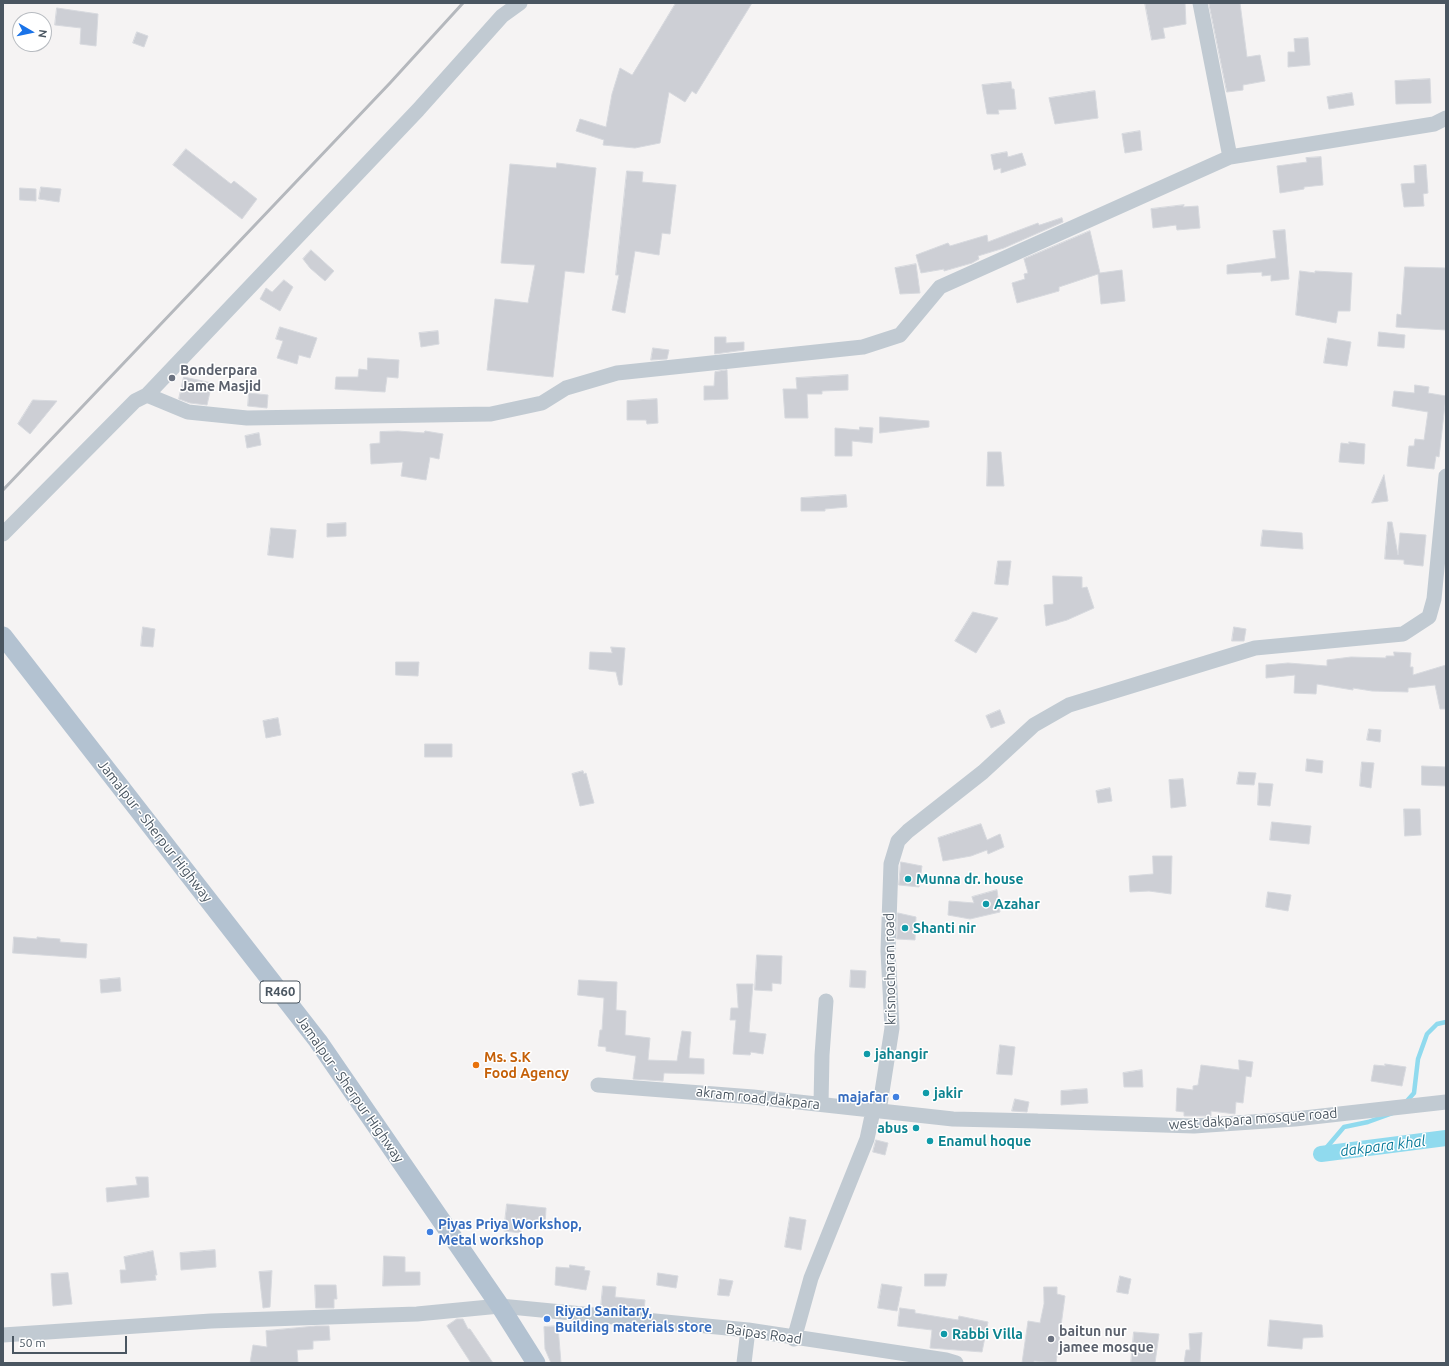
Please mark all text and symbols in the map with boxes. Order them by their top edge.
north arrow [12,12,52,52]
text: N [36,29,49,39]
place label: Bonderpara Jame Masjid [180,362,261,394]
marker: Bonderpara Jame Masjid [167,373,177,383]
street label: Jamalpur - Sherpur Highway [94,756,216,906]
place label: Munna dr. house [916,871,1024,887]
marker: Munna dr. house [903,874,913,884]
place label: Azahar [994,896,1040,912]
marker: Azahar [981,899,991,909]
street label: krisnocharan road [881,913,899,1025]
place label: Shanti nir [913,920,976,936]
marker: Shanti nir [900,923,910,933]
road number: R460 [260,981,300,1003]
street label: Jamalpur - Sherpur Highway [293,1012,407,1166]
place label: jahangir [875,1046,928,1062]
place label: Ms. S.K Food Agency [484,1049,569,1082]
marker: jahangir [862,1049,872,1059]
marker: Ms. S.K Food Agency [471,1060,481,1070]
street label: akram road,dakpara [695,1083,821,1113]
place label: jakir [934,1085,963,1101]
marker: jakir [921,1088,931,1098]
place label: majafar [838,1089,888,1105]
marker: majafar [891,1092,901,1102]
street label: west dakpara mosque road [1168,1105,1338,1133]
place label: abus [877,1120,908,1136]
marker: abus [911,1123,921,1133]
water label: dakpara khal [1339,1132,1427,1160]
place label: Enamul hoque [938,1133,1031,1149]
marker: Enamul hoque [925,1136,935,1146]
place label: Piyas Priya Workshop, Metal workshop [438,1216,582,1248]
marker: Piyas Priya Workshop, Metal workshop [425,1227,435,1237]
place label: Riyad Sanitary, Building materials store [555,1303,712,1336]
marker: Riyad Sanitary, Building materials store [542,1314,552,1324]
street label: Baipas Road [725,1320,803,1348]
place label: baitun nur jamee mosque [1059,1323,1154,1356]
place label: Rabbi Villa [952,1326,1023,1342]
scale bar [14,1328,129,1354]
marker: Rabbi Villa [939,1329,949,1339]
marker: baitun nur jamee mosque [1046,1334,1056,1344]
text: 50 m [19,1336,46,1349]

